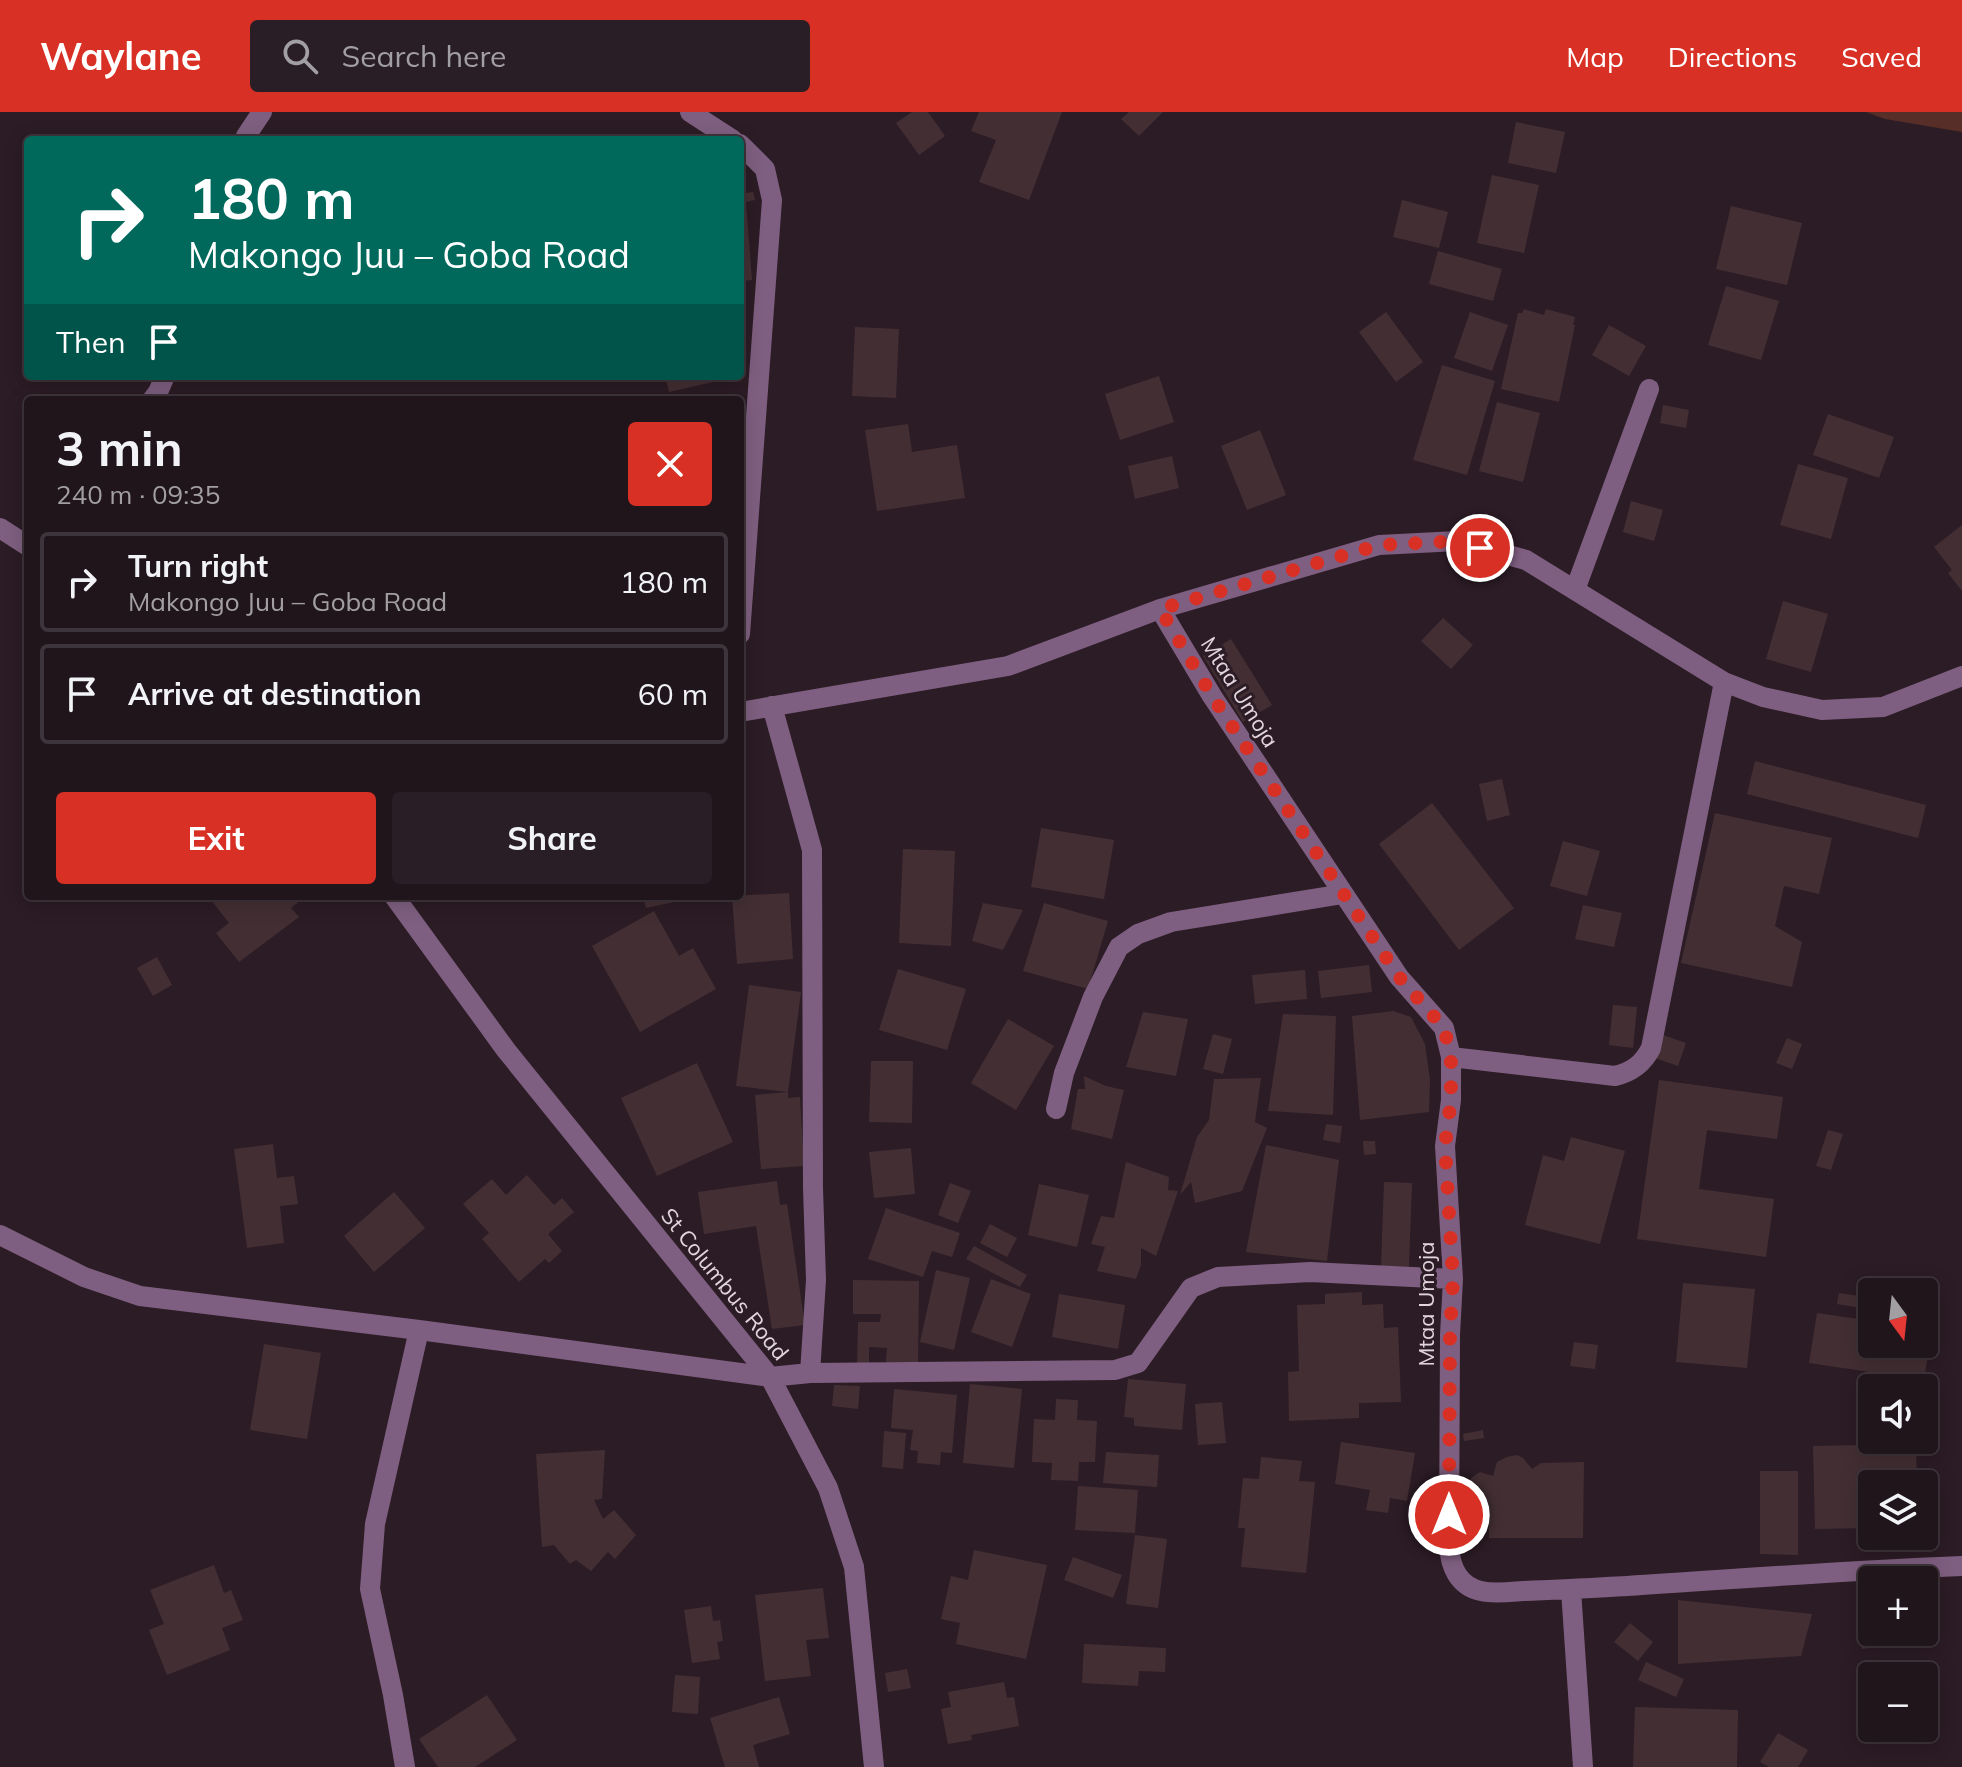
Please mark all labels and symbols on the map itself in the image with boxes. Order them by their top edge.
pin [1446,514,1514,582]
street label: Mtaa Umoja [1195,632,1285,752]
street label: St Columbus Road [655,1202,795,1366]
street label: Mtaa Umoja [1412,1241,1440,1367]
north arrow [1858,1278,1938,1358]
position arrow [1407,1473,1491,1557]

